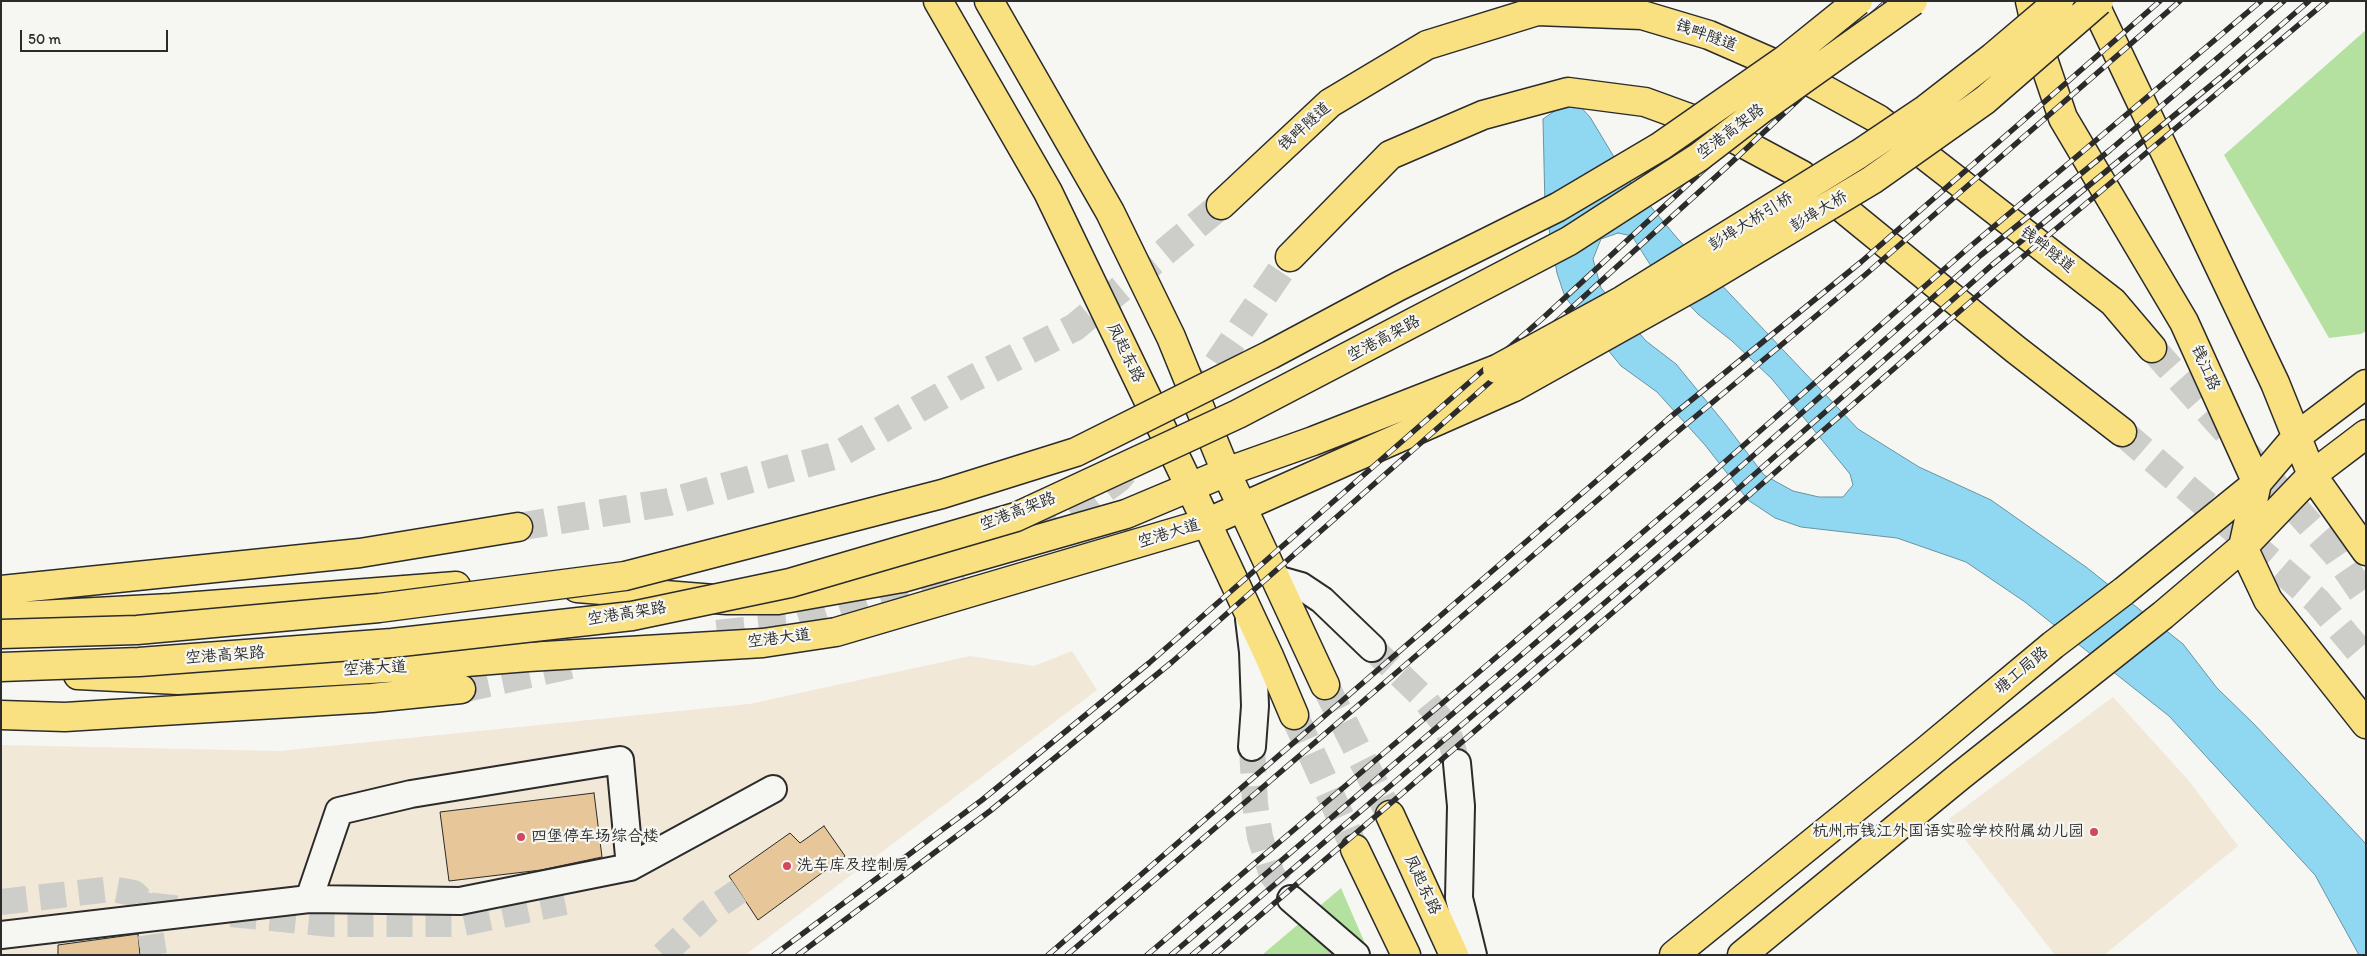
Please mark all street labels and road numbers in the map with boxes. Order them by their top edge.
street label: 钱畔隧道 [1673,16,1739,56]
street label: 钱畔隧道 [1275,98,1335,156]
street label: 空港高架路 [1693,100,1769,164]
street label: 彭埠大桥 [1787,187,1851,237]
street label: 彭埠大桥引桥 [1705,188,1797,256]
street label: 钱畔隧道 [2016,223,2078,277]
street label: 空港高架路 [1344,312,1424,366]
street label: 凤起东路 [1102,320,1148,386]
street label: 钱江路 [2186,342,2224,394]
street label: 空港高架路 [977,489,1059,535]
street label: 空港大道 [1136,515,1202,553]
street label: 空港高架路 [586,598,668,630]
street label: 空港大道 [746,626,812,652]
street label: 塘工局路 [1991,643,2053,699]
street label: 空港高架路 [184,644,266,668]
street label: 空港大道 [343,658,407,680]
street label: 凤起东路 [1400,852,1444,918]

